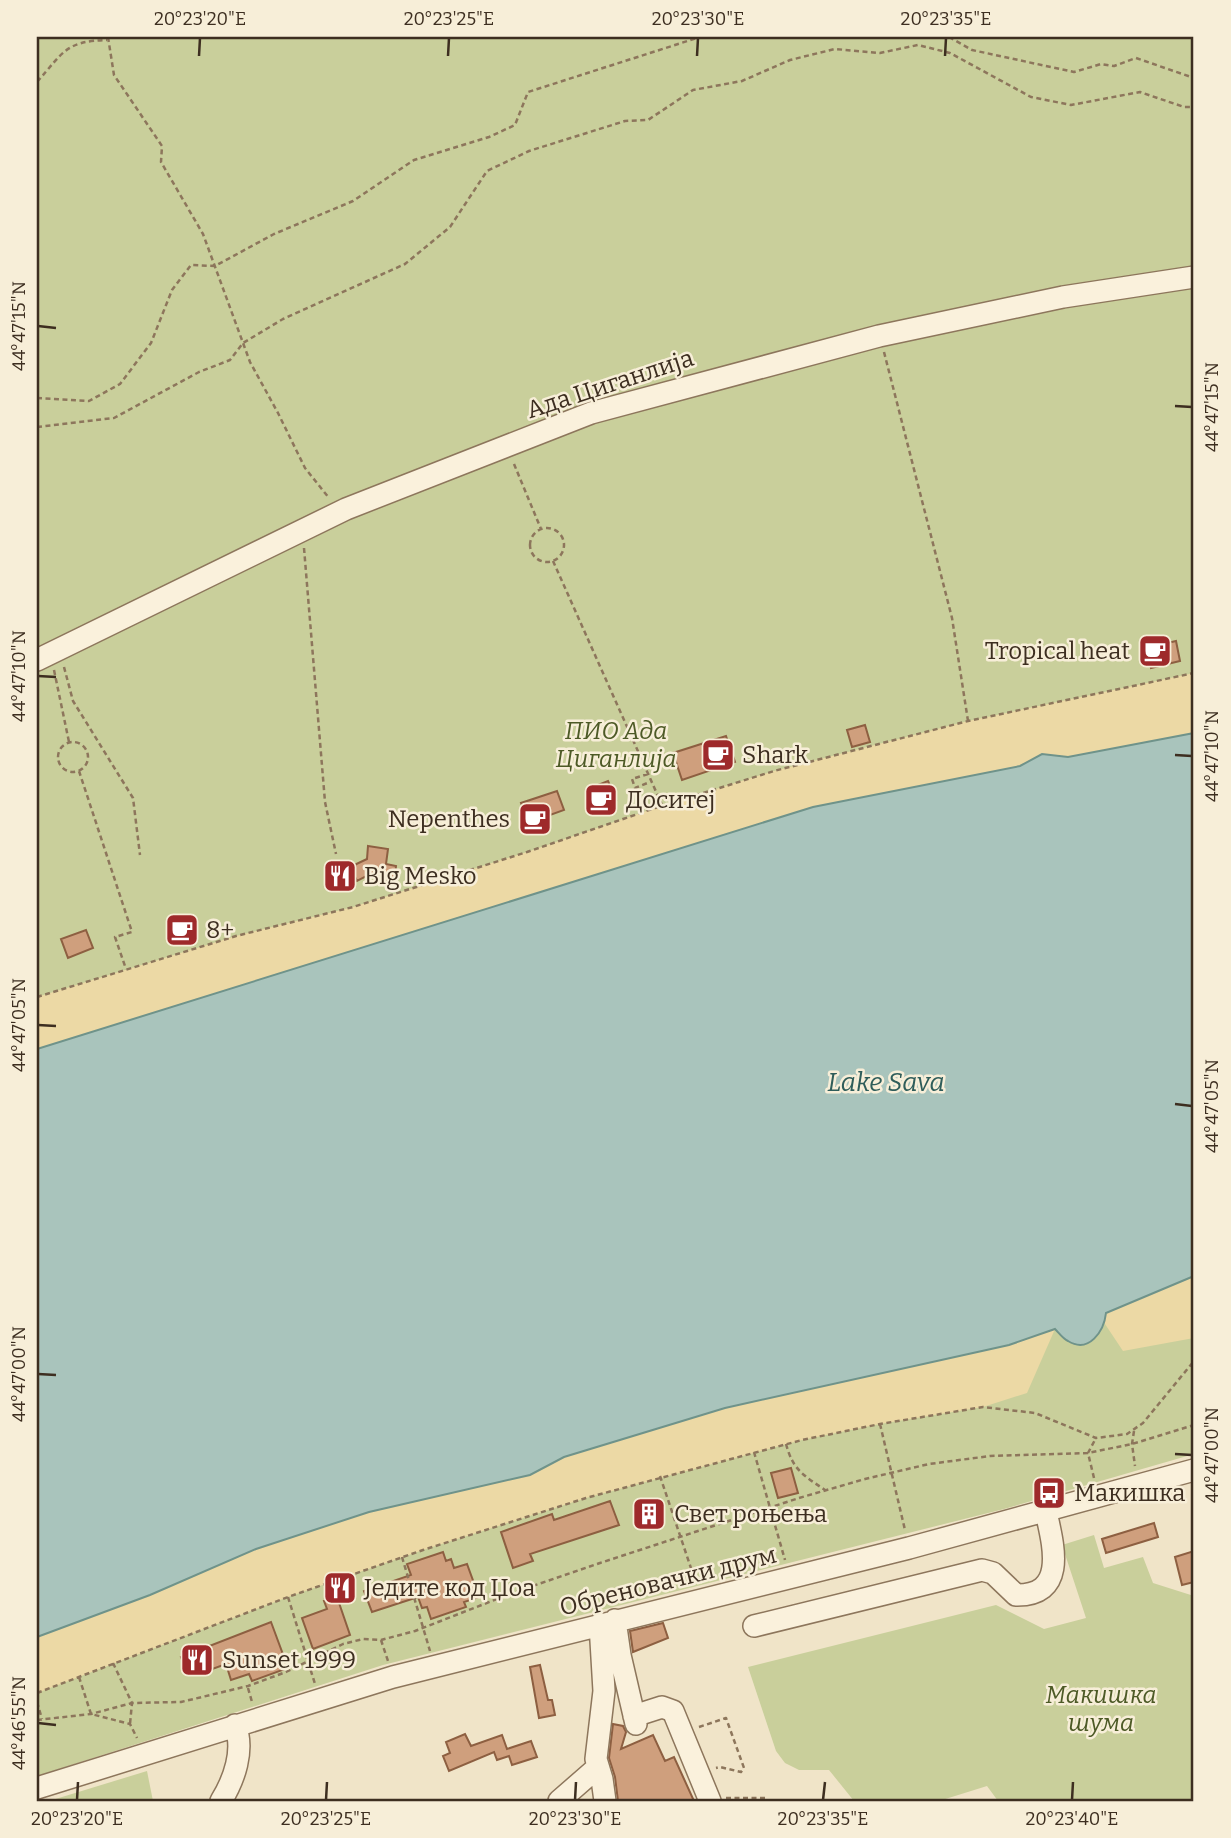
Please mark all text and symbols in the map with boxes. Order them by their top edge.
text: 20°23'20"E [154,8,246,30]
text: 20°23'25"E [404,8,494,30]
text: 20°23'30"E [652,8,744,30]
text: 20°23'35"E [901,8,991,30]
text: 44°47'15"N [8,281,30,371]
street label: Ада Циганлија [523,344,697,424]
text: 44°47'15"N [1201,362,1223,452]
text: 44°47'10"N [8,630,30,722]
cafe icon: Tropical heat [1136,632,1174,670]
place label: Tropical heat [985,637,1130,665]
text: 44°47'10"N [1201,710,1223,802]
park label: ПИО Ада Циганлија [555,717,677,773]
cafe icon: Shark [699,736,737,774]
place label: Shark [742,741,809,769]
cafe icon: Доситеј [582,781,620,819]
place label: Доситеј [626,786,715,814]
cafe icon: Nepenthes [516,800,554,838]
place label: Nepenthes [388,805,510,833]
restaurant icon: Big Mesko [321,857,359,895]
place label: Big Mesko [364,862,477,890]
cafe icon: 8+ [163,911,201,949]
place label: 8+ [206,916,234,944]
text: 44°47'05"N [8,978,30,1072]
text: 44°47'05"N [1201,1059,1223,1153]
water label: Lake Sava [827,1067,945,1098]
text: 44°47'00"N [8,1326,30,1422]
text: 44°47'00"N [1201,1407,1223,1503]
bus stop icon: Макишка [1030,1474,1068,1512]
place label: Макишка [1074,1479,1185,1507]
building icon: Свет роњења [630,1495,668,1533]
place label: Свет роњења [674,1500,827,1528]
street label: Обреновачки друм [557,1541,779,1621]
restaurant icon: Једите код Џоа [321,1569,359,1607]
place label: Једите код Џоа [363,1574,535,1602]
restaurant icon: Sunset 1999 [178,1641,216,1679]
place label: Sunset 1999 [222,1646,356,1674]
text: 44°46'55"N [8,1676,30,1770]
park label: Макишка шума [1045,1681,1157,1737]
text: 20°23'20"E [31,1808,123,1830]
text: 20°23'25"E [281,1808,371,1830]
text: 20°23'30"E [529,1808,621,1830]
text: 20°23'35"E [778,1808,868,1830]
text: 20°23'40"E [1026,1808,1118,1830]

